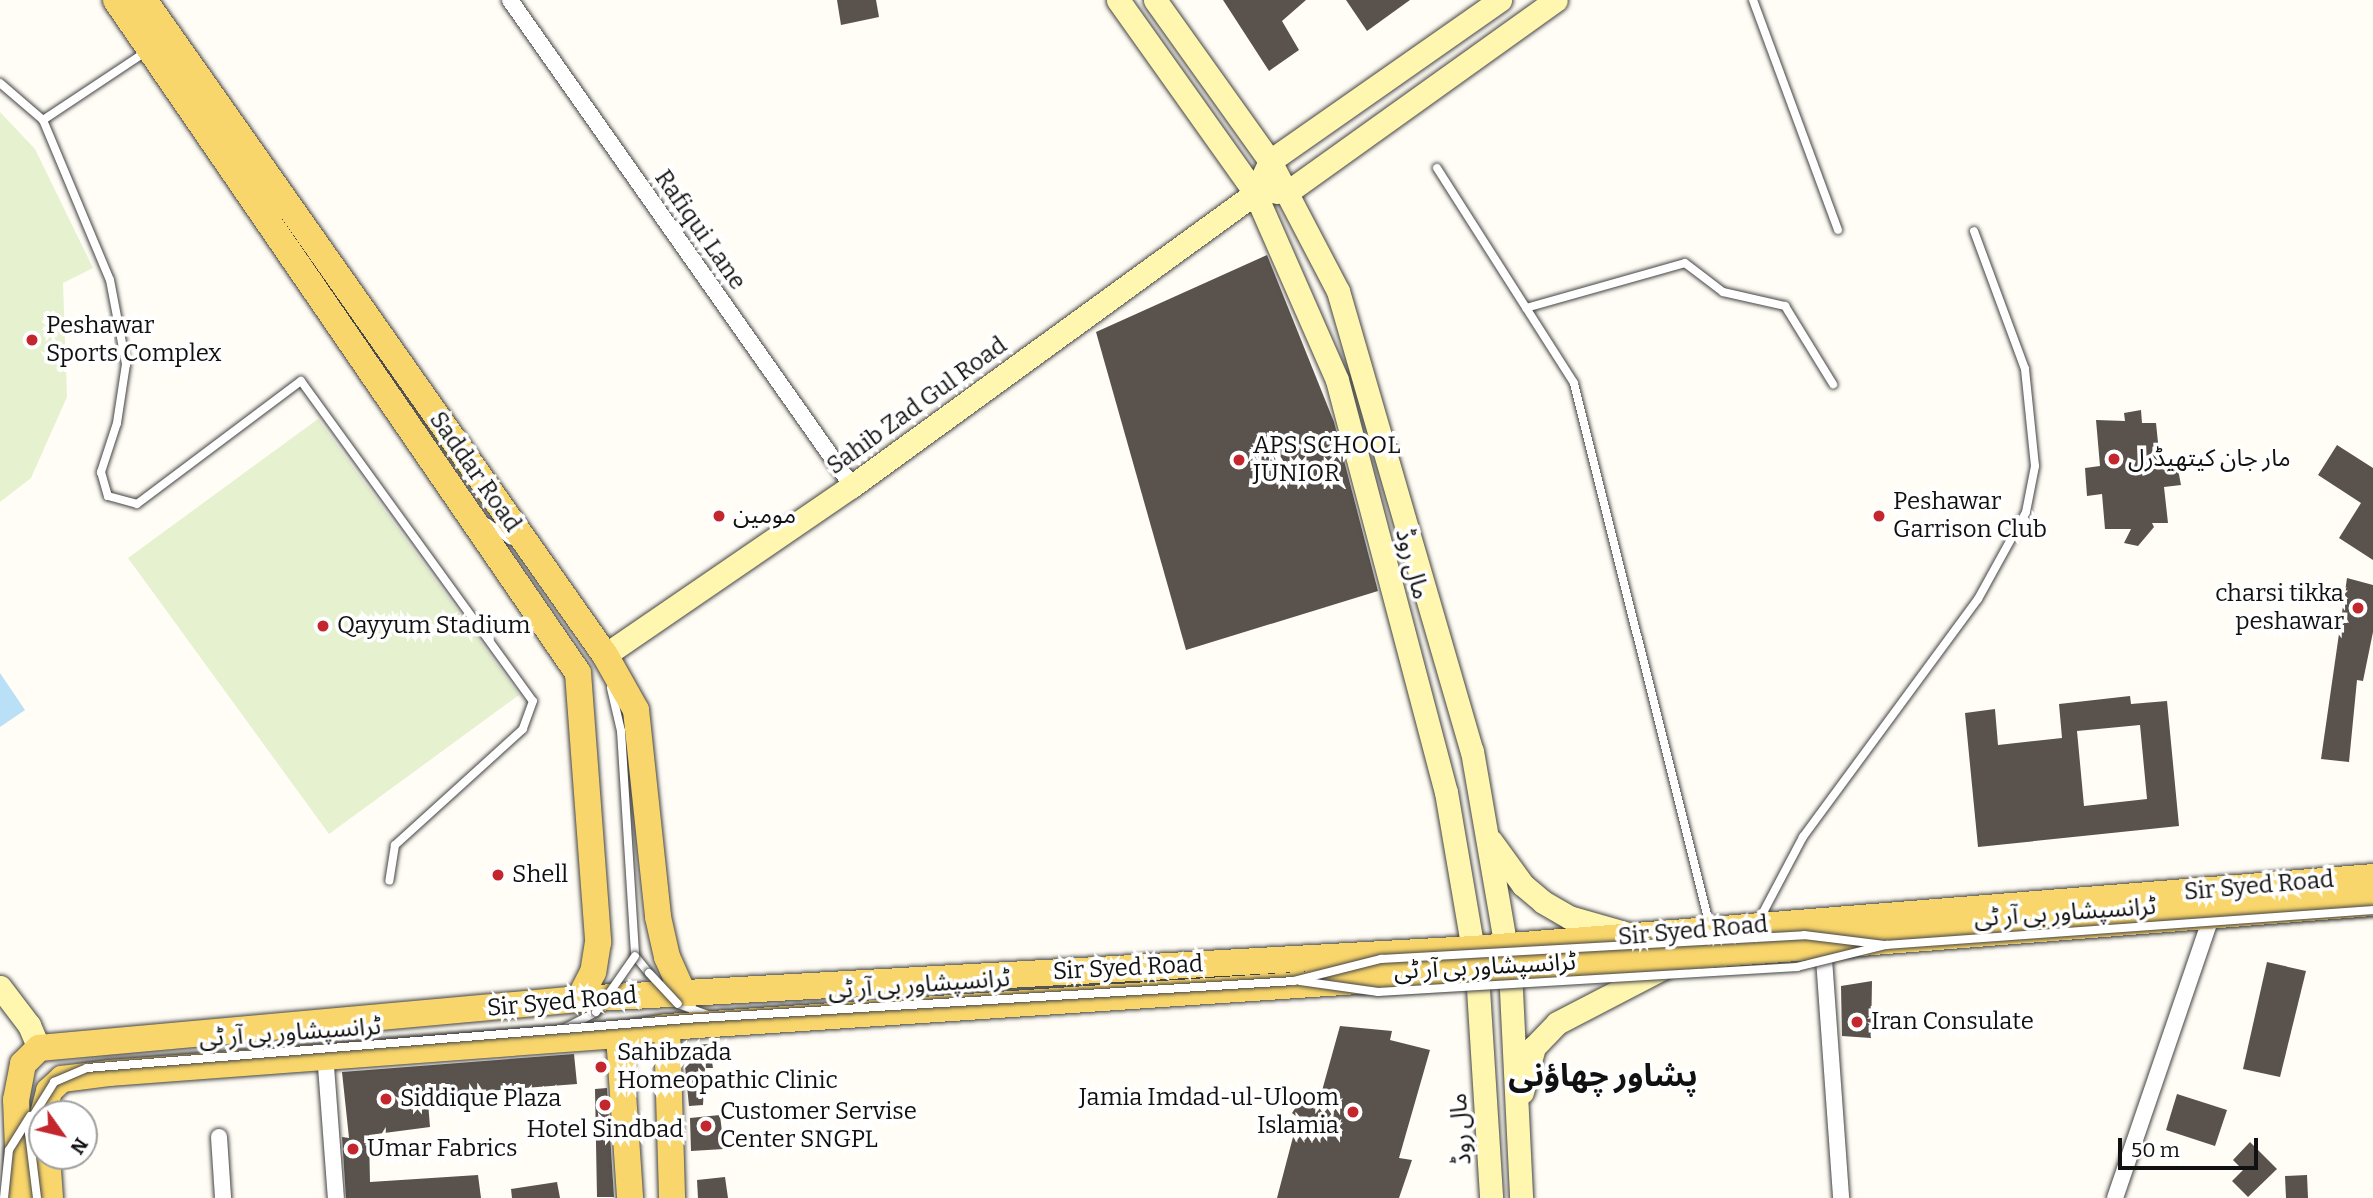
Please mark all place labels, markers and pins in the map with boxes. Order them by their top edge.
place label: Peshawar Sports Complex [46,312,221,368]
marker: Peshawar Sports Complex [24,332,40,348]
place label: APS SCHOOL JUNIOR [1253,432,1401,488]
place label: مار جان کیتھیڈرل [2128,445,2291,473]
marker: مار جان کیتھیڈرل [2106,451,2122,467]
marker: APS SCHOOL JUNIOR [1231,452,1247,468]
place label: Peshawar Garrison Club [1893,488,2047,544]
place label: مومین [733,502,796,530]
marker: مومین [711,508,727,524]
marker: Peshawar Garrison Club [1871,508,1887,524]
place label: charsi tikka peshawar [2215,580,2344,636]
marker: charsi tikka peshawar [2350,600,2366,616]
place label: Qayyum Stadium [337,612,530,640]
marker: Qayyum Stadium [315,618,331,634]
place label: Shell [512,861,568,889]
marker: Shell [490,867,506,883]
place label: Iran Consulate [1871,1008,2034,1036]
marker: Iran Consulate [1849,1014,1865,1030]
place label: Sahibzada Homeopathic Clinic [617,1039,838,1095]
marker: Sahibzada Homeopathic Clinic [591,1057,611,1077]
place label: Jamia Imdad-ul-Uloom Islamia [1079,1084,1339,1140]
place label: Siddique Plaza [400,1085,561,1113]
marker: Siddique Plaza [378,1091,394,1107]
marker: Hotel Sindbad [597,1097,613,1113]
place label: Customer Servise Center SNGPL [720,1098,917,1154]
marker: Jamia Imdad-ul-Uloom Islamia [1345,1104,1361,1120]
place label: Hotel Sindbad [526,1116,684,1144]
marker: Customer Servise Center SNGPL [698,1118,714,1134]
place label: Umar Fabrics [367,1135,517,1163]
marker: Umar Fabrics [345,1141,361,1157]

